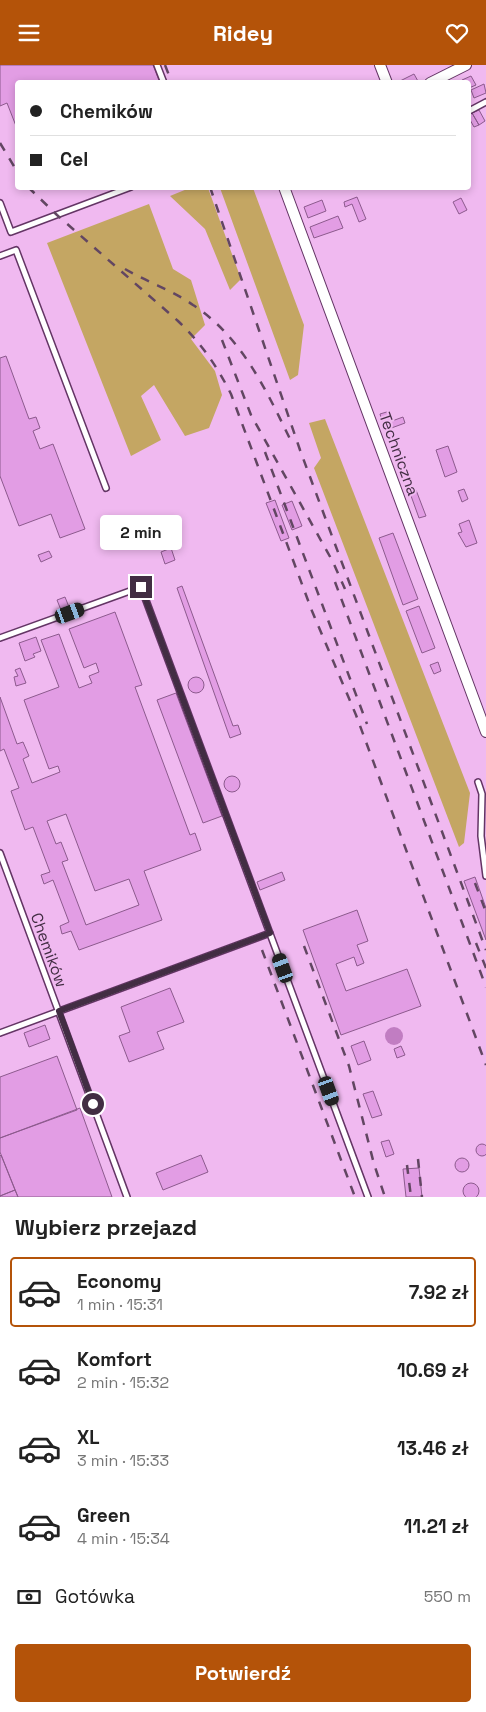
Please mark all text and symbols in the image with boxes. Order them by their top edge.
icon: menu [15,19,43,47]
text: Ridey [213,19,273,47]
icon: heart [443,19,471,47]
text: Chemików [60,99,153,124]
text: Cel [60,147,88,172]
street label: Techniczna [374,410,424,498]
callout: 2 min [100,515,182,549]
text: 2 min [120,522,162,543]
route end [130,576,152,598]
car [53,601,86,625]
street label: Chemików [26,910,72,990]
car [270,951,295,985]
car [316,1074,341,1108]
route start [82,1093,104,1115]
text: Wybierz przejazd [15,1213,197,1241]
text: Economy [77,1269,161,1294]
icon: car [17,1270,62,1315]
text: 7.92 zł [409,1280,469,1305]
text: 1 min · 15:31 [77,1294,163,1315]
text: Komfort [77,1347,152,1372]
icon: car [17,1348,62,1393]
text: 10.69 zł [397,1358,469,1383]
text: 2 min · 15:32 [77,1372,169,1393]
text: XL [77,1425,100,1450]
icon: car [17,1426,62,1471]
text: 13.46 zł [397,1436,469,1461]
text: 3 min · 15:33 [77,1450,169,1471]
text: Green [77,1503,130,1528]
icon: car [17,1504,62,1549]
text: 11.21 zł [404,1514,469,1539]
text: 4 min · 15:34 [77,1528,170,1549]
icon: cash [15,1583,43,1611]
text: Gotówka [55,1584,135,1609]
text: 550 m [424,1586,471,1607]
button: Potwierdź [15,1644,471,1702]

